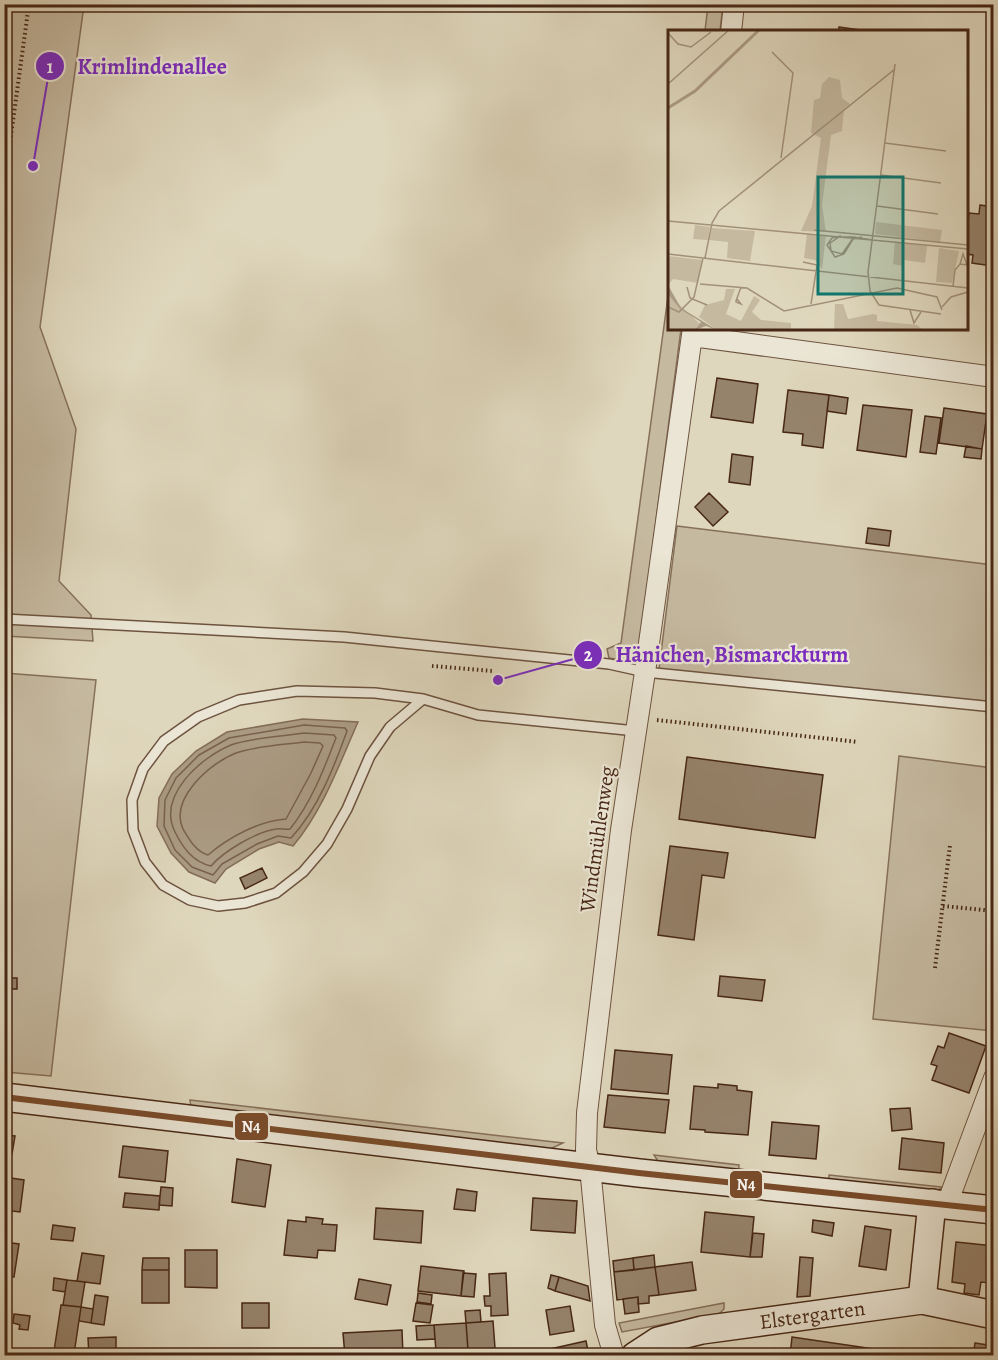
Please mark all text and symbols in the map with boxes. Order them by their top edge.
inset map [668,30,968,330]
callout: Krimlindenallee [35,46,239,86]
text: Krimlindenallee [77,52,227,82]
text: 1 [47,55,54,79]
callout: Hänichen, Bismarckturm [573,635,861,675]
text: Hänichen, Bismarckturm [615,640,849,670]
text: 2 [584,643,593,667]
street label: Windmühlenweg [573,764,621,915]
line badge: N4 [234,1112,269,1141]
text: N4 [241,1116,261,1138]
line badge: N4 [729,1170,763,1199]
text: N4 [736,1174,756,1196]
street label: Elstergarten [758,1294,867,1336]

